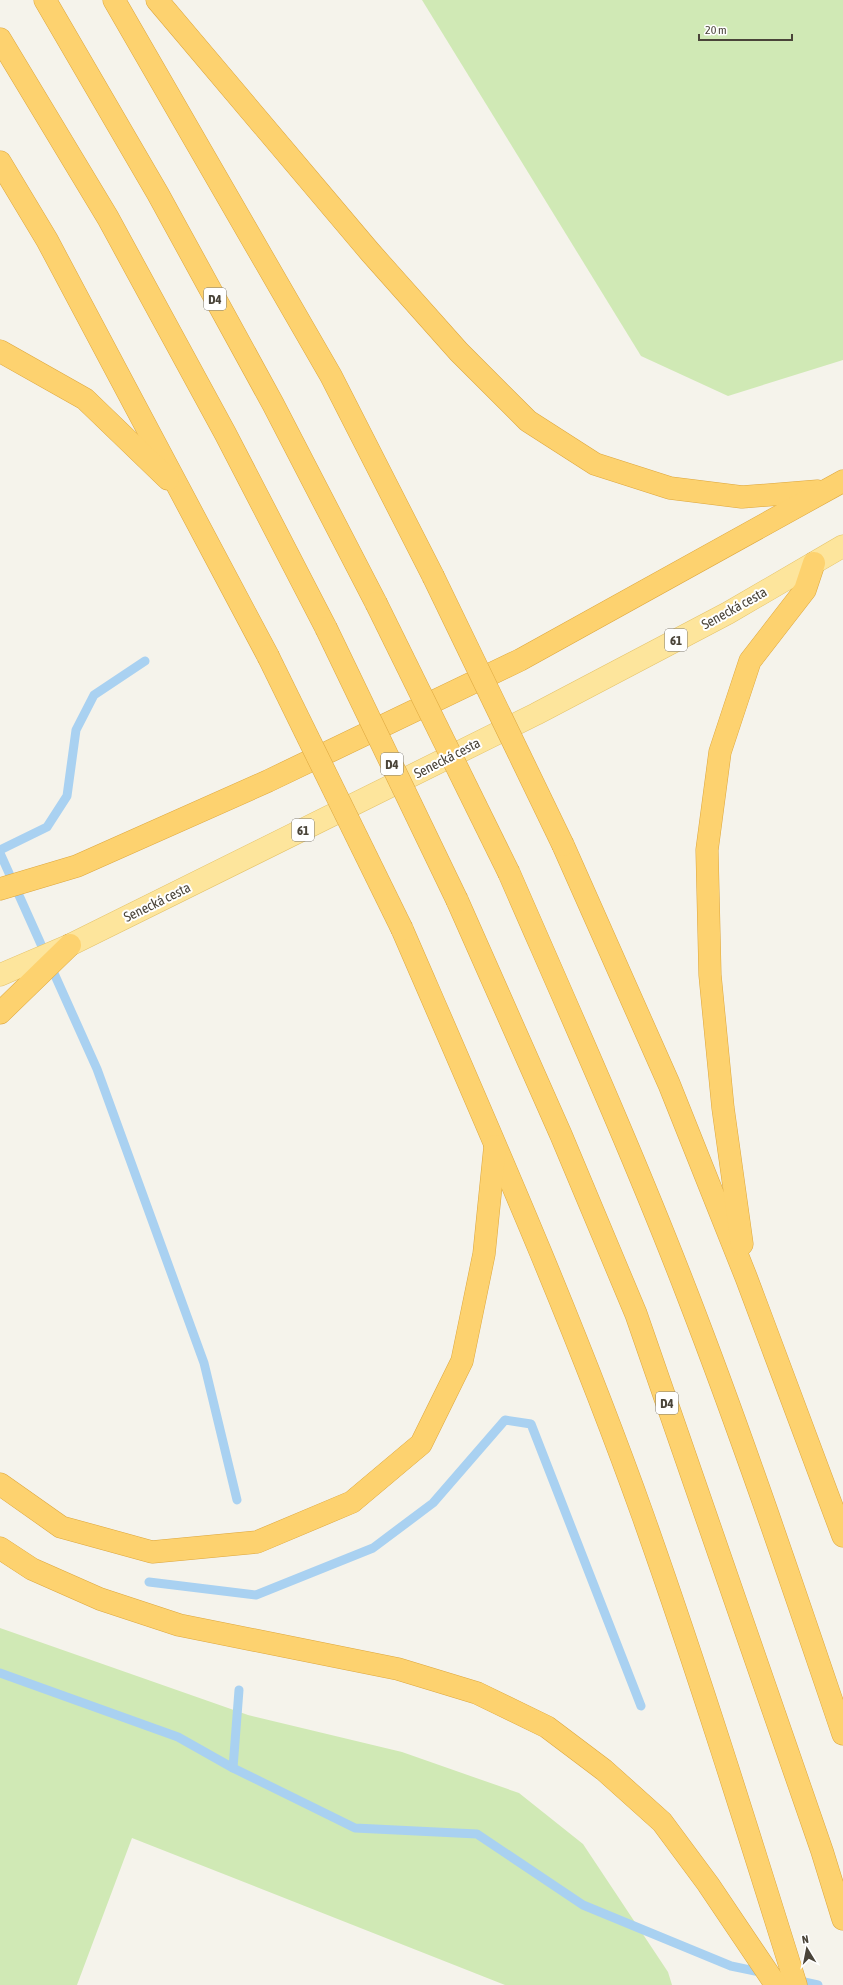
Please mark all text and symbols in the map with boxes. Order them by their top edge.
scale bar [699,16,792,42]
text: 20 m [705,23,727,37]
road number: D4 [204,288,226,310]
street label: Senecká cesta [699,584,769,632]
road number: 61 [665,629,687,651]
street label: Senecká cesta [411,735,483,781]
road number: D4 [381,753,403,775]
road number: 61 [292,819,314,841]
street label: Senecká cesta [121,879,193,925]
road number: D4 [656,1392,678,1414]
north arrow [787,1929,827,1969]
text: N [801,1933,810,1946]

